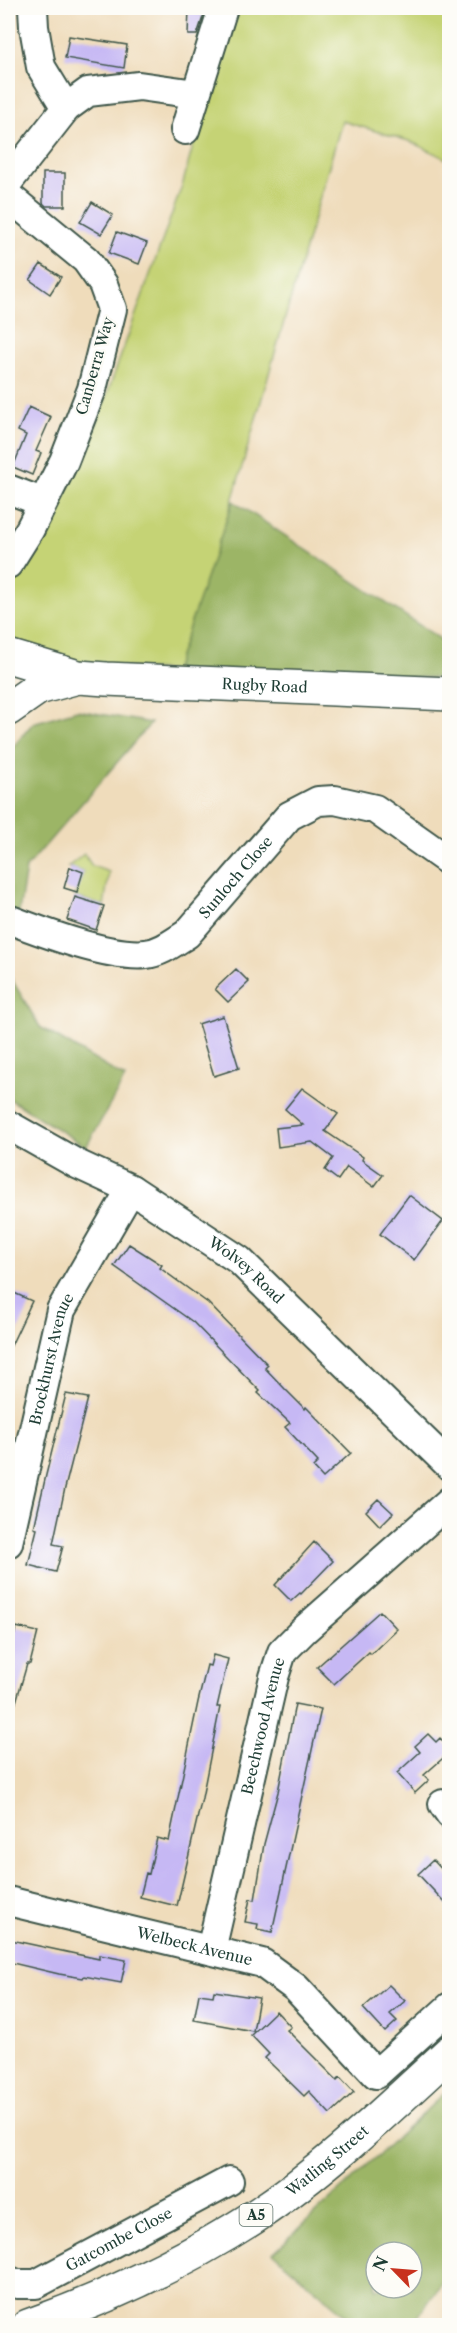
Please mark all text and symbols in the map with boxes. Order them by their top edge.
street label: Canberra Way [71,314,118,417]
street label: Rugby Road [221,674,308,697]
street label: Sunloch Close [195,832,276,922]
street label: Wolvey Road [204,1232,288,1307]
street label: Brockhurst Avenue [25,1289,78,1427]
street label: Beechwood Avenue [237,1655,289,1796]
street label: Welbeck Avenue [134,1923,254,1969]
street label: Watling Street [281,2121,373,2201]
street label: Gatcombe Close [62,2203,175,2275]
road number: A5 [240,2204,272,2226]
north arrow [364,2240,424,2300]
text: N [368,2253,392,2274]

